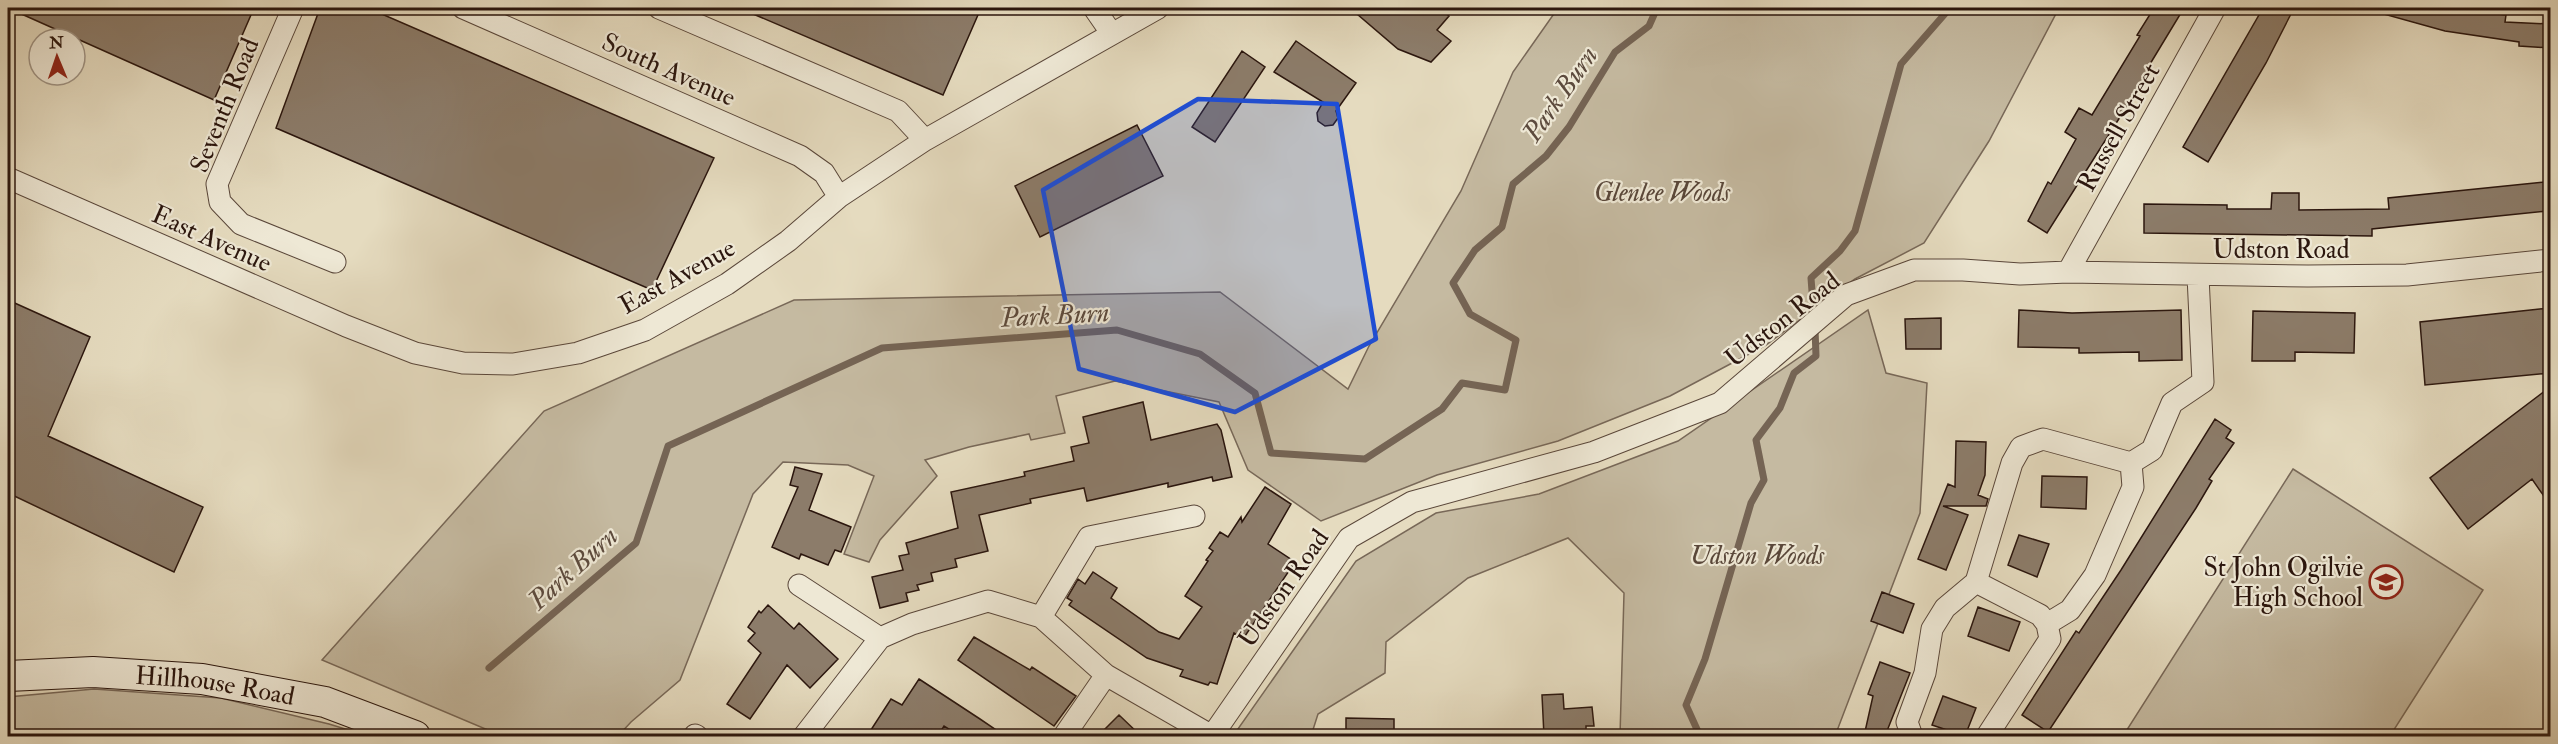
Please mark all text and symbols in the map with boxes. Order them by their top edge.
street label: South Avenue [597,26,741,114]
north arrow [27,27,87,87]
text: N [48,33,65,53]
street label: Seventh Road [183,33,266,177]
water label: Park Burn [1515,40,1605,149]
street label: Russell Street [2070,58,2167,197]
park label: Glenlee Woods [1594,177,1731,209]
street label: East Avenue [147,198,276,280]
street label: East Avenue [614,232,741,322]
street label: Udston Road [2213,234,2350,266]
street label: Udston Road [1719,265,1847,375]
water label: Park Burn [999,296,1110,335]
water label: Park Burn [521,520,625,618]
street label: Udston Road [1231,523,1336,654]
park label: Udston Woods [1690,540,1825,572]
place label: St John Ogilvie High School [2203,552,2363,614]
school or university icon: St John Ogilvie High School [2368,564,2404,600]
street label: Hillhouse Road [134,660,297,713]

